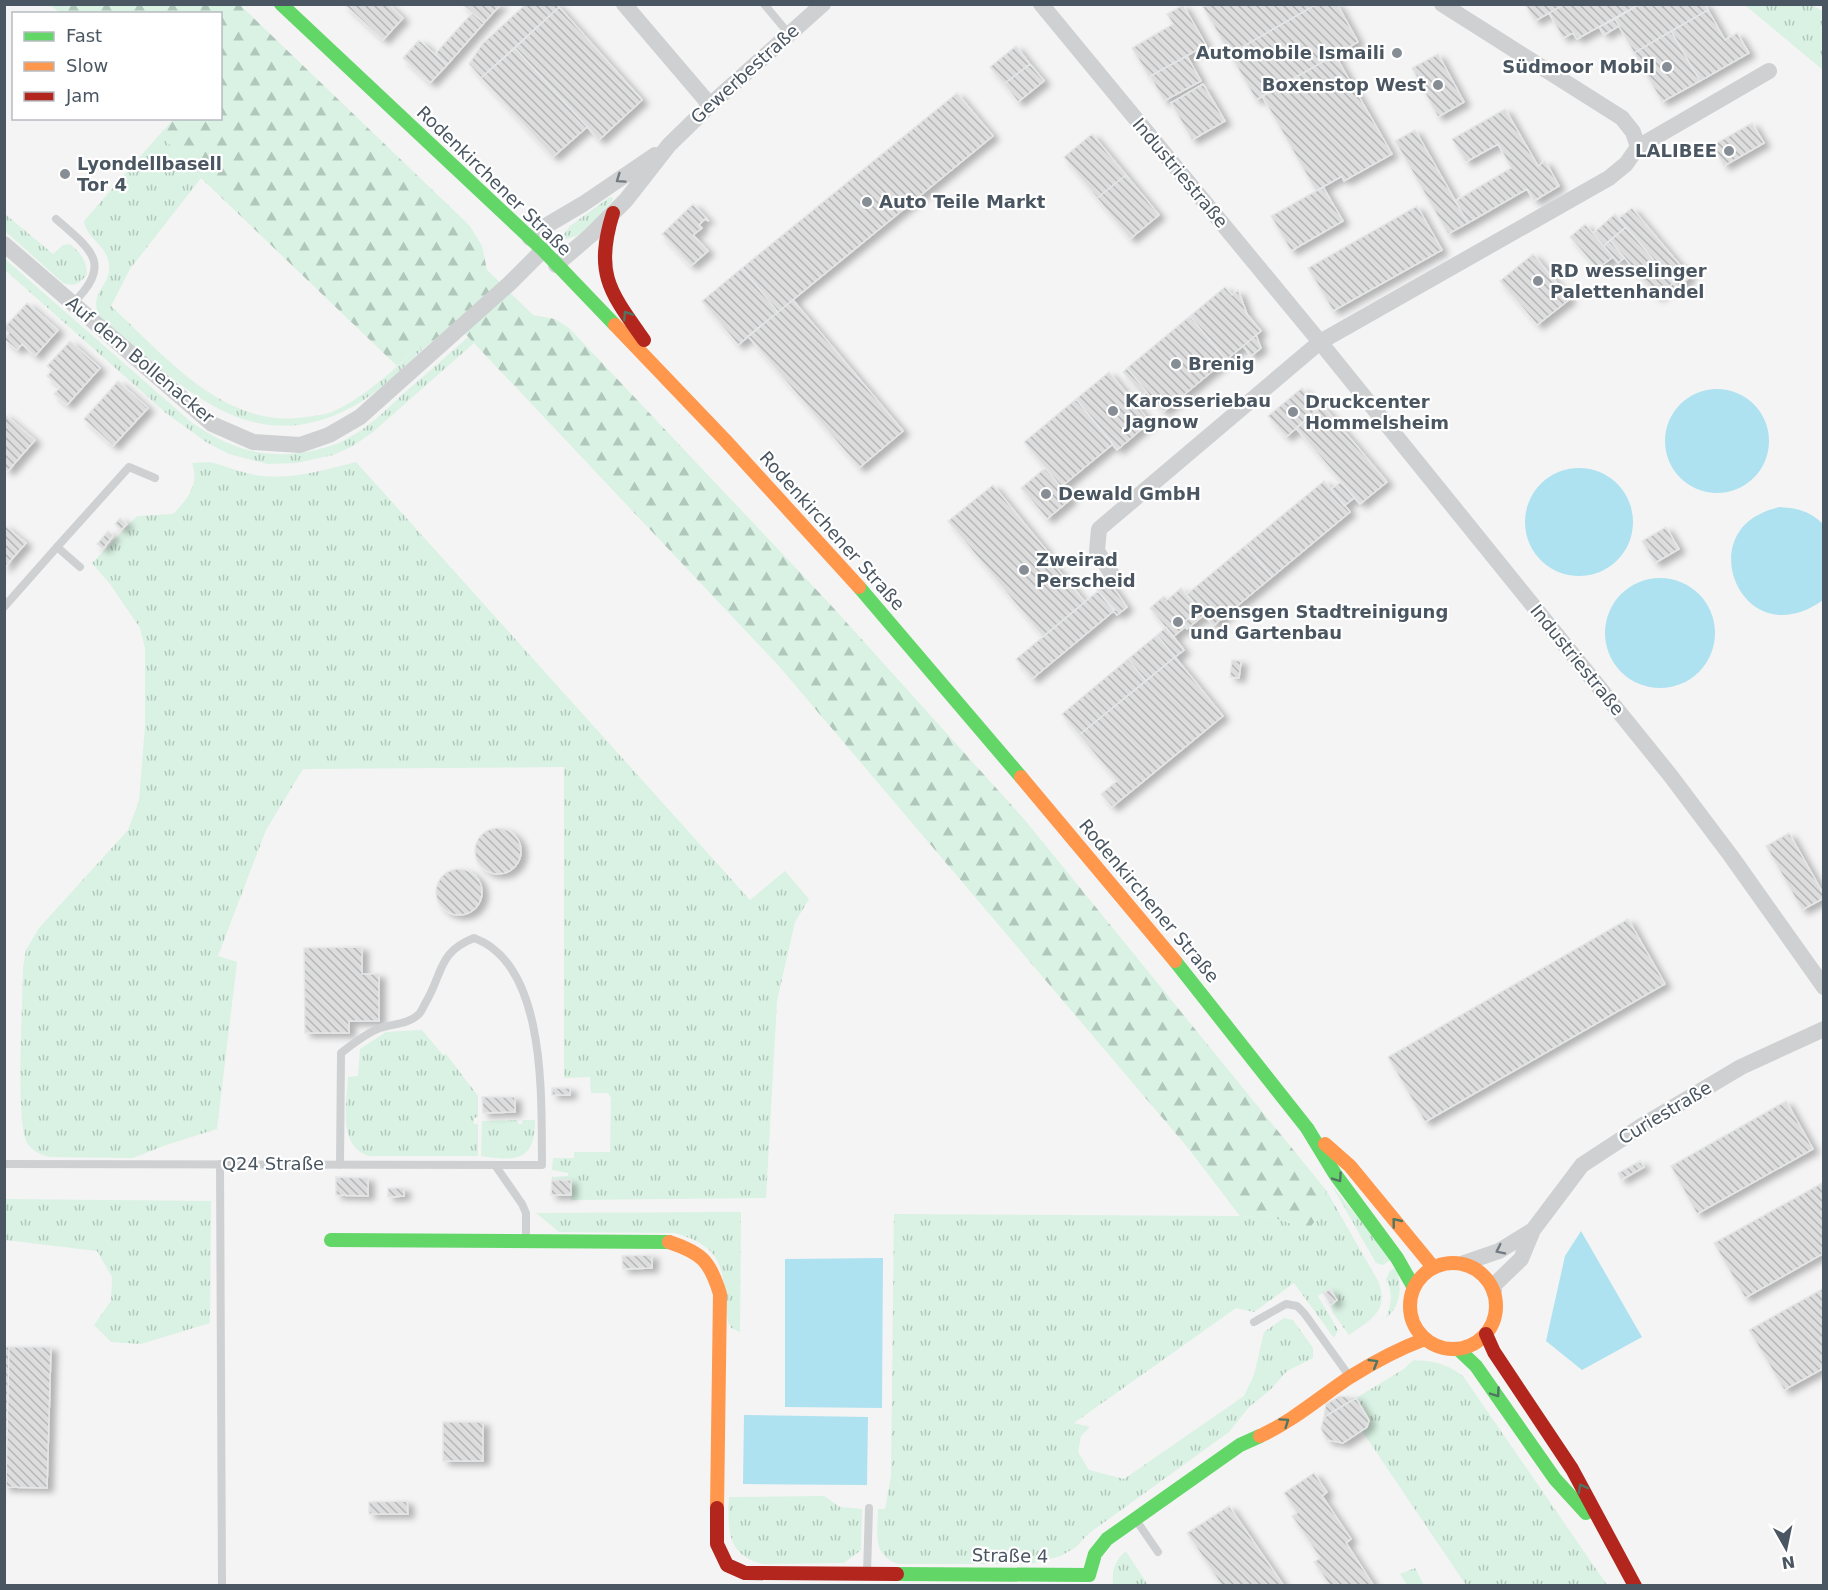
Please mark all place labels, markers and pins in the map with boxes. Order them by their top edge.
place label: Automobile Ismaili [1196,42,1385,63]
marker: Automobile Ismaili [1390,46,1404,60]
place label: Südmoor Mobil [1502,56,1655,77]
marker: Südmoor Mobil [1660,60,1674,74]
place label: Boxenstop West [1262,74,1426,95]
marker: Boxenstop West [1431,78,1445,92]
place label: LALIBEE [1635,140,1717,161]
marker: LALIBEE [1722,144,1736,158]
place label: Lyondellbasell Tor 4 [77,153,222,195]
marker: Lyondellbasell Tor 4 [58,167,72,181]
place label: Auto Teile Markt [879,191,1046,212]
marker: Auto Teile Markt [860,195,874,209]
place label: RD wesselinger Palettenhandel [1550,260,1707,302]
marker: RD wesselinger Palettenhandel [1531,274,1545,288]
place label: Brenig [1188,353,1255,374]
marker: Brenig [1169,357,1183,371]
place label: Karosseriebau Jagnow [1123,390,1271,432]
place label: Druckcenter Hommelsheim [1305,391,1449,433]
marker: Karosseriebau Jagnow [1106,404,1120,418]
marker: Druckcenter Hommelsheim [1286,405,1300,419]
place label: Dewald GmbH [1058,483,1201,504]
marker: Dewald GmbH [1039,487,1053,501]
place label: Zweirad Perscheid [1036,549,1136,591]
marker: Zweirad Perscheid [1017,563,1031,577]
place label: Poensgen Stadtreinigung und Gartenbau [1190,601,1448,643]
marker: Poensgen Stadtreinigung und Gartenbau [1171,615,1185,629]

